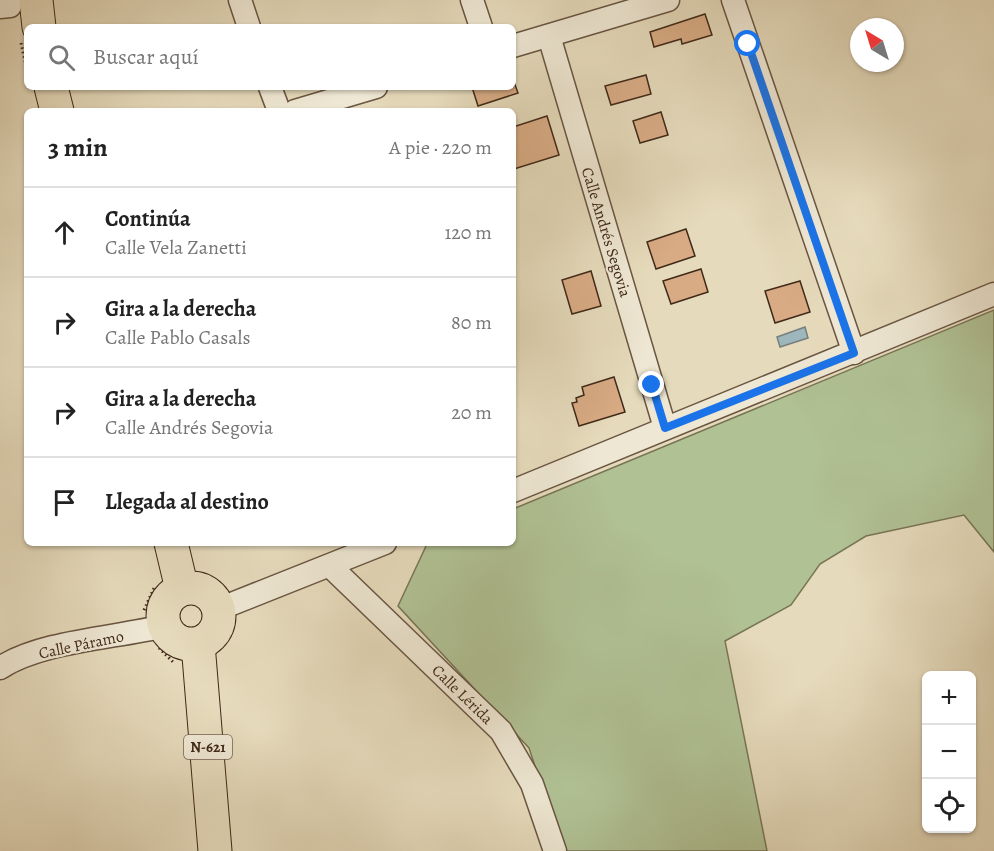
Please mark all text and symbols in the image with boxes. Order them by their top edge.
north arrow [850,18,904,72]
search box [24,24,516,90]
route start [734,30,760,56]
icon: search [45,41,78,74]
text: Buscar aquí [93,42,199,72]
text: 3 min [48,130,108,165]
text: A pie · 220 m [389,134,492,161]
street label: Calle Andrés Segovia [576,165,636,300]
text: Continúa [105,204,191,234]
icon: ahead [48,216,81,249]
text: 120 m [444,219,492,246]
text: Calle Vela Zanetti [105,234,247,261]
text: Gira a la derecha [105,294,256,324]
icon: right [48,306,81,339]
text: 80 m [451,309,492,336]
text: Calle Pablo Casals [105,324,251,351]
route end [638,371,664,397]
text: Gira a la derecha [105,384,256,414]
icon: right [48,396,81,429]
text: 20 m [451,399,492,426]
text: Calle Andrés Segovia [105,414,273,441]
icon: arrive [48,486,81,519]
text: Llegada al destino [105,487,269,517]
street label: Calle Páramo [37,625,126,665]
street label: Calle Lérida [427,660,498,730]
map controls [922,671,976,833]
button: + [922,671,976,725]
button: − [922,725,976,779]
road number: N-621 [184,735,232,759]
button: locate [922,779,976,833]

